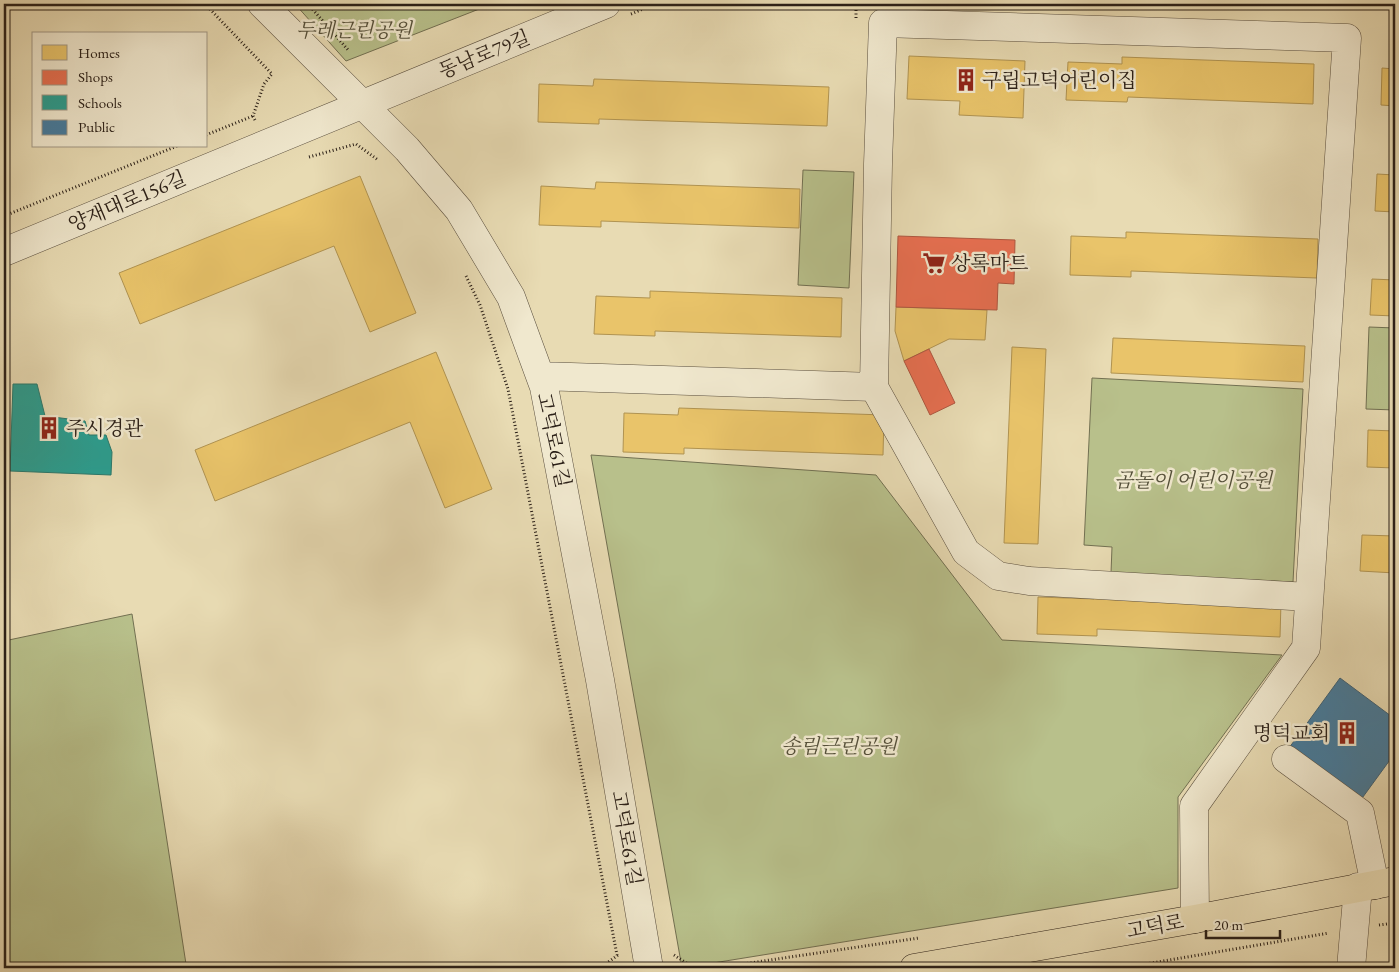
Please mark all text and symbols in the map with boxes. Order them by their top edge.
park label: 두레근린공원 [296,17,414,43]
street label: 동남로79길 [434,24,534,84]
legend [32,32,208,148]
text: Homes [78,43,120,62]
text: Shops [78,67,113,86]
building icon: 구립고덕어린이집 [953,67,979,93]
place label: 구립고덕어린이집 [982,67,1137,93]
text: Schools [78,93,122,112]
text: Public [78,117,115,136]
street label: 양재대로156길 [64,165,190,237]
supermarket icon: 상록마트 [921,250,947,276]
place label: 상록마트 [951,250,1028,276]
street label: 고덕로61길 [531,390,577,490]
building icon: 주시경관 [36,415,62,441]
place label: 주시경관 [66,415,144,441]
park label: 곰돌이 어린이공원 [1114,467,1274,493]
place label: 명덕교회 [1253,720,1330,746]
building icon: 명덕교회 [1334,720,1360,746]
park label: 송림근린공원 [781,733,899,759]
street label: 고덕로61길 [606,788,648,888]
scale bar [1206,907,1280,939]
street label: 고덕로 [1124,908,1186,944]
text: 20 m [1214,915,1243,934]

